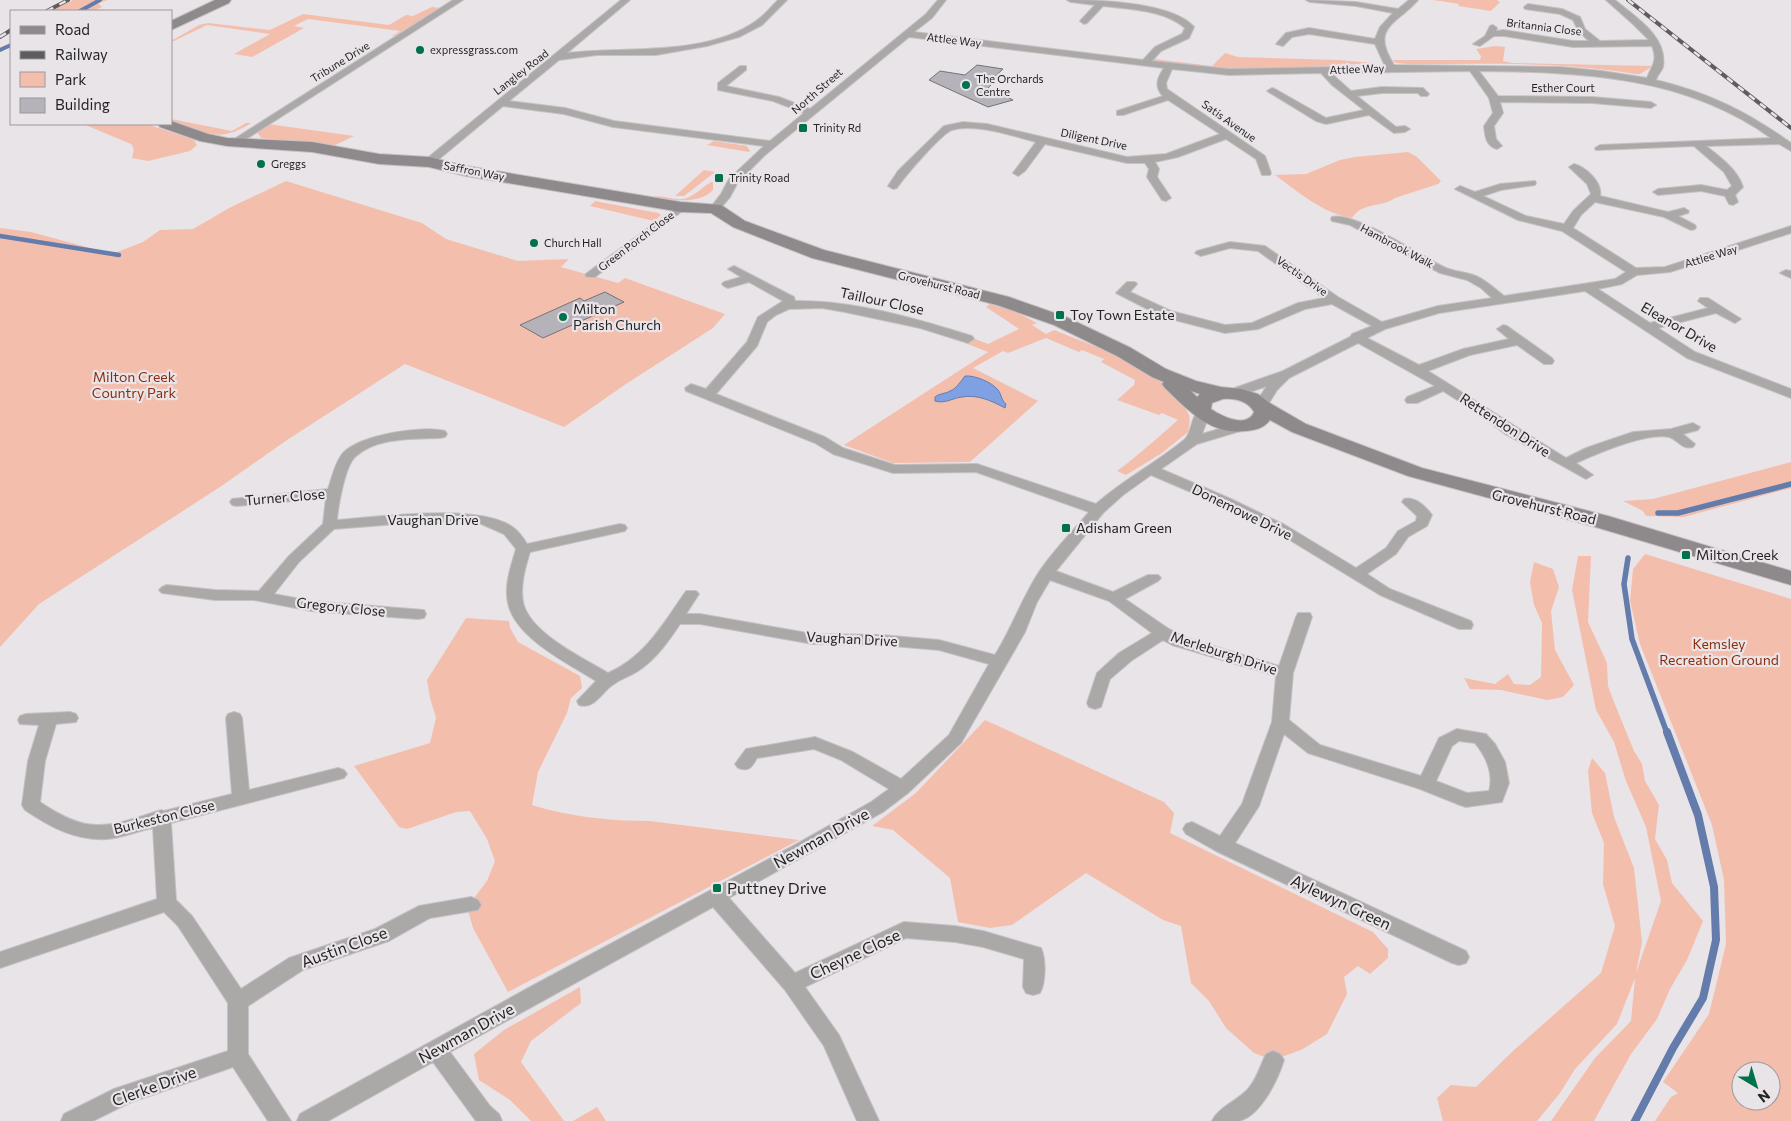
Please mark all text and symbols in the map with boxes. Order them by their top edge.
legend [10,10,172,125]
street label: Britannia Close [1506,15,1583,38]
text: Road [55,20,90,38]
street label: Attlee Way [926,30,982,49]
street label: Tribune Drive [308,38,372,85]
place label: expressgrass.com [430,43,518,56]
marker: expressgrass.com [414,44,426,56]
text: Railway [55,45,108,63]
street label: Langley Road [491,46,551,97]
street label: Attlee Way [1329,61,1385,76]
street label: North Street [789,65,845,116]
text: Park [55,70,86,88]
place label: The Orchards Centre [976,72,1044,98]
marker: The Orchards Centre [960,79,972,91]
street label: Esther Court [1531,81,1595,94]
text: Building [55,95,110,113]
street label: Satis Avenue [1200,97,1259,144]
place label: Trinity Rd [813,121,861,134]
marker: Trinity Rd [797,122,809,134]
street label: Diligent Drive [1060,125,1129,152]
place label: Greggs [271,157,306,170]
marker: Greggs [255,158,267,170]
street label: Saffron Way [443,158,506,183]
place label: Trinity Road [729,171,789,184]
marker: Trinity Road [713,172,725,184]
street label: Green Porch Close [595,208,676,273]
street label: Hambrook Walk [1359,221,1436,270]
place label: Church Hall [544,236,602,249]
marker: Church Hall [528,237,540,249]
street label: Attlee Way [1683,241,1739,270]
street label: Vectis Drive [1274,253,1330,298]
street label: Grovehurst Road [897,268,981,301]
street label: Taillour Close [839,283,926,318]
street label: Eleanor Drive [1638,298,1720,355]
place label: Milton Parish Church [573,300,661,333]
place label: Toy Town Estate [1070,306,1175,323]
marker: Toy Town Estate [1054,309,1066,321]
marker: Milton Parish Church [557,311,569,323]
park label: Milton Creek Country Park [92,368,177,401]
street label: Rettendon Drive [1457,389,1553,460]
street label: Donemowe Drive [1189,480,1295,543]
street label: Turner Close [244,485,326,508]
street label: Grovehurst Road [1490,485,1598,528]
street label: Vaughan Drive [387,511,479,528]
place label: Adisham Green [1076,519,1172,536]
marker: Adisham Green [1060,522,1072,534]
place label: Milton Creek [1696,546,1779,563]
marker: Milton Creek [1680,549,1692,561]
street label: Gregory Close [296,593,386,620]
street label: Merleburgh Drive [1169,627,1280,678]
street label: Vaughan Drive [806,628,898,649]
park label: Kemsley Recreation Ground [1659,635,1779,668]
street label: Burkeston Close [112,796,216,837]
street label: Newman Drive [770,803,872,872]
street label: Aylewyn Green [1288,870,1394,933]
place label: Puttney Drive [727,878,827,897]
marker: Puttney Drive [711,882,723,894]
street label: Austin Close [298,922,389,971]
street label: Cheyne Close [807,924,903,983]
street label: Newman Drive [415,998,517,1067]
street label: Clerke Drive [109,1061,199,1110]
north arrow [1731,1061,1781,1111]
text: N [1755,1087,1774,1107]

